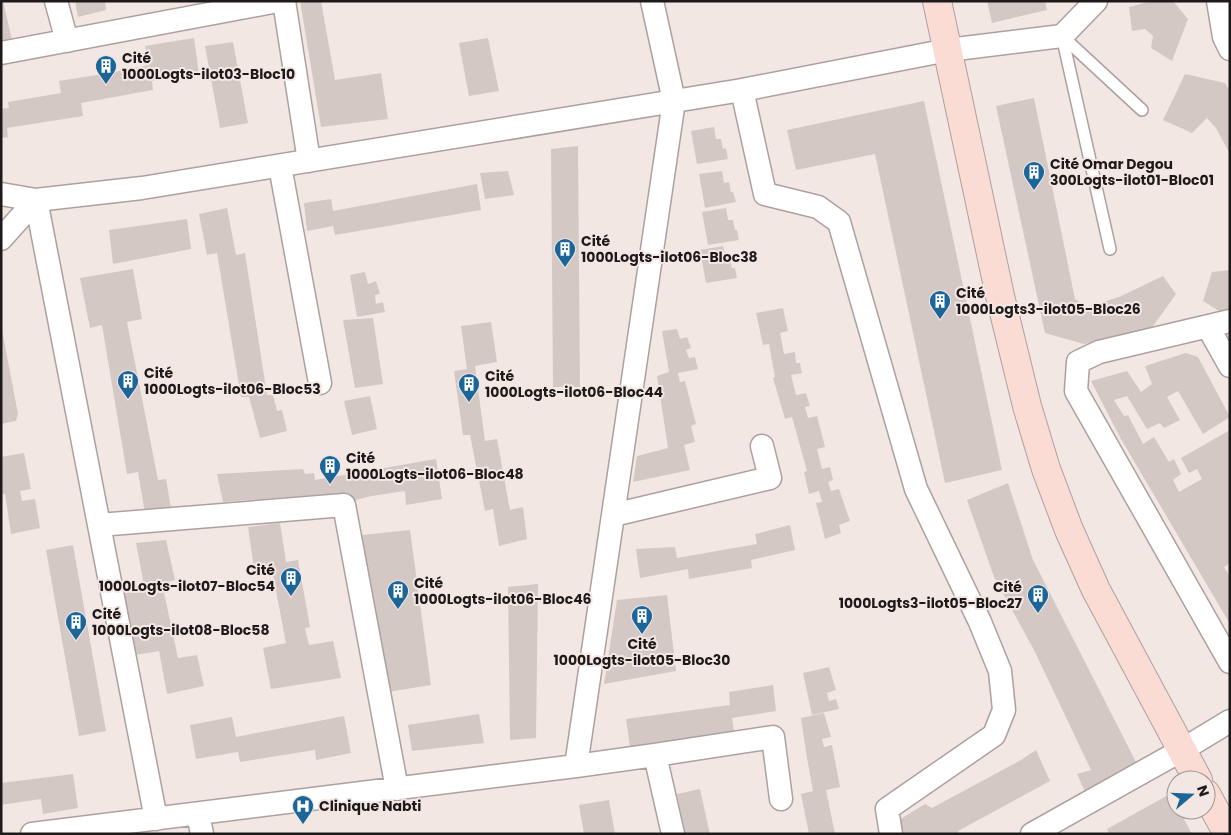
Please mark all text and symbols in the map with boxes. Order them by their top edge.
place label: Cité 1000Logts-ilot03-Bloc10 [122,48,295,84]
building icon: Cité 1000Logts-ilot03-Bloc10 [94,54,118,85]
place label: Cité Omar Degou 300Logts-ilot01-Bloc01 [1050,154,1214,190]
building icon: Cité Omar Degou 300Logts-ilot01-Bloc01 [1022,160,1046,191]
place label: Cité 1000Logts-ilot06-Bloc38 [581,231,758,267]
building icon: Cité 1000Logts-ilot06-Bloc38 [553,237,577,268]
place label: Cité 1000Logts3-ilot05-Bloc26 [956,283,1141,319]
building icon: Cité 1000Logts3-ilot05-Bloc26 [928,289,952,320]
place label: Cité 1000Logts-ilot06-Bloc53 [144,363,321,399]
place label: Cité 1000Logts-ilot06-Bloc44 [485,366,663,402]
building icon: Cité 1000Logts-ilot06-Bloc53 [116,369,140,400]
building icon: Cité 1000Logts-ilot06-Bloc44 [457,372,481,403]
place label: Cité 1000Logts-ilot06-Bloc48 [346,448,524,484]
building icon: Cité 1000Logts-ilot06-Bloc48 [318,454,342,485]
place label: Cité 1000Logts-ilot07-Bloc54 [99,560,275,596]
building icon: Cité 1000Logts-ilot07-Bloc54 [279,566,303,597]
place label: Cité 1000Logts-ilot06-Bloc46 [414,573,592,609]
place label: Cité 1000Logts3-ilot05-Bloc27 [839,577,1023,613]
building icon: Cité 1000Logts-ilot06-Bloc46 [386,579,410,610]
building icon: Cité 1000Logts3-ilot05-Bloc27 [1026,583,1050,614]
place label: Cité 1000Logts-ilot08-Bloc58 [92,604,269,640]
building icon: Cité 1000Logts-ilot05-Bloc30 [630,604,654,635]
building icon: Cité 1000Logts-ilot08-Bloc58 [64,610,88,641]
place label: Cité 1000Logts-ilot05-Bloc30 [554,634,730,670]
north arrow [1166,770,1216,820]
text: N [1192,783,1214,799]
hospital icon: Clinique Nabti [291,794,315,825]
place label: Clinique Nabti [319,796,421,816]

